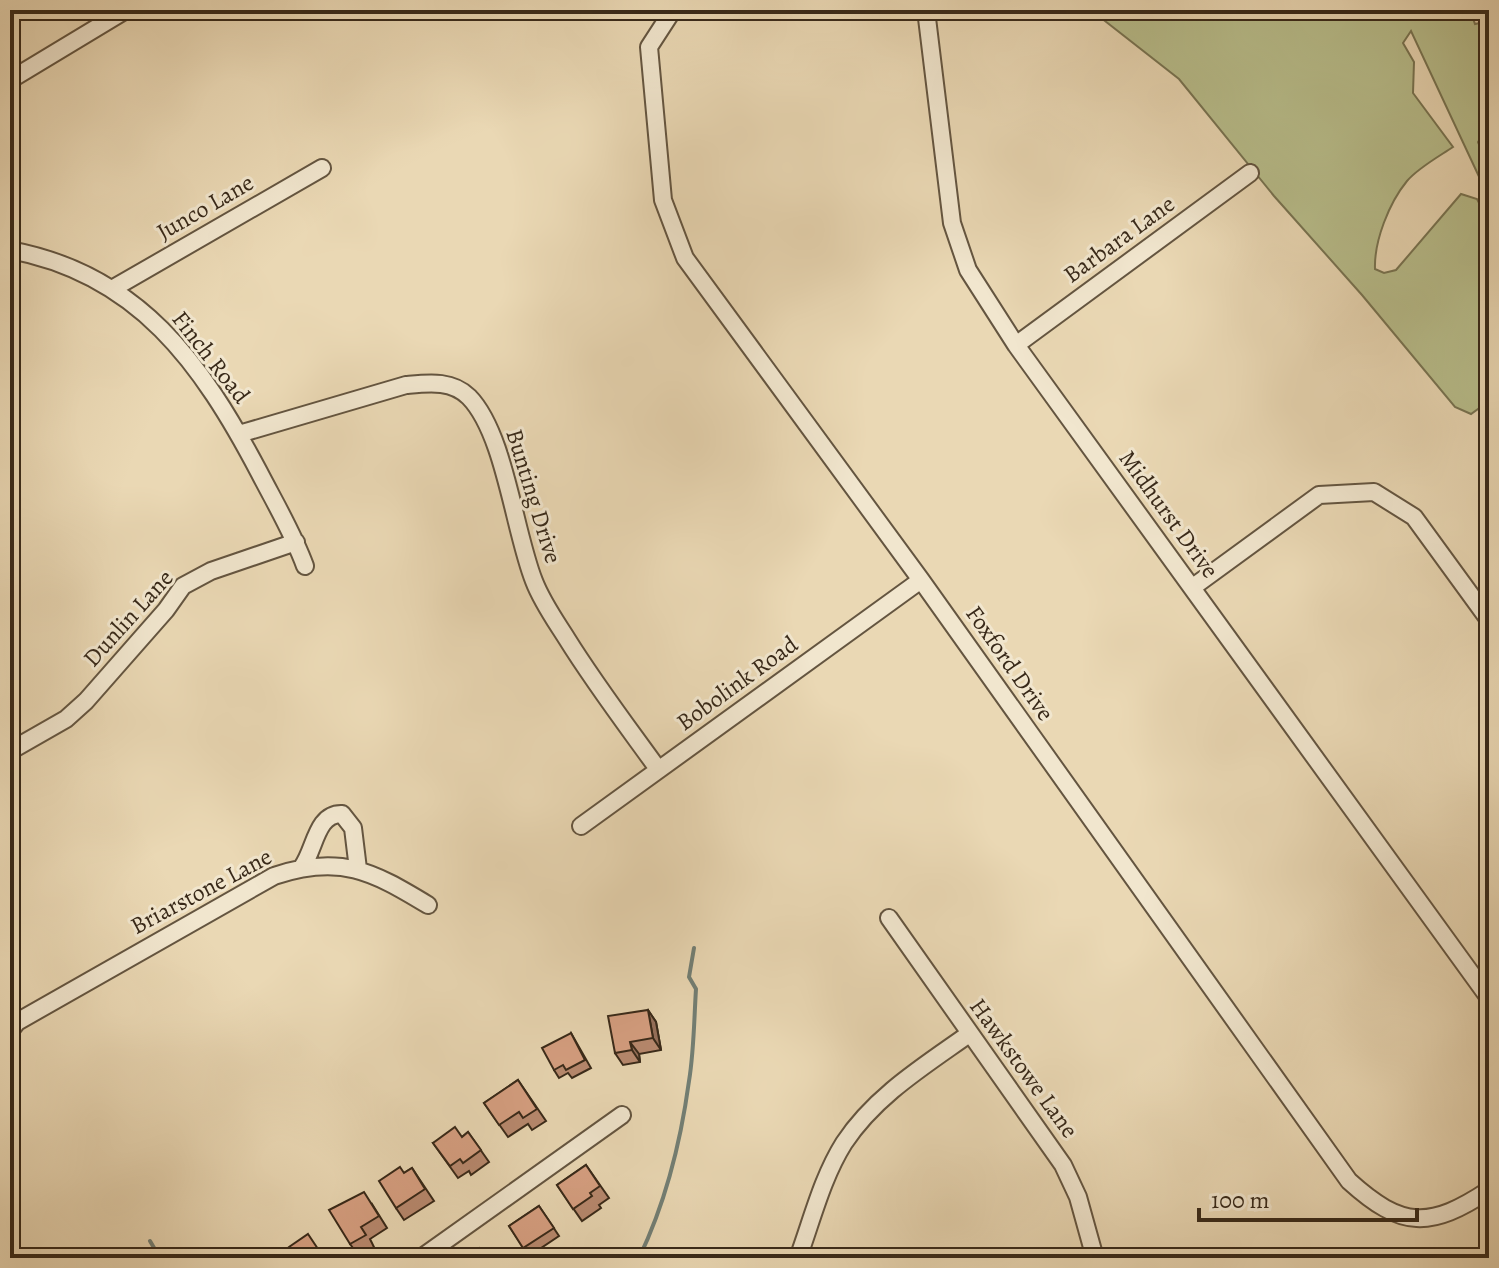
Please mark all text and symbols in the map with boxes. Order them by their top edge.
street label: Junco Lane [151,166,259,248]
street label: Barbara Lane [1057,188,1181,290]
street label: Finch Road [165,304,257,410]
street label: Bunting Drive [498,425,570,567]
street label: Midhurst Drive [1112,444,1226,584]
street label: Dunlin Lane [76,562,180,674]
street label: Foxford Drive [958,599,1062,727]
street label: Bobolink Road [670,628,804,738]
street label: Briarstone Lane [125,840,277,942]
street label: Hawkstowe Lane [962,992,1086,1144]
scale bar [1199,1172,1417,1222]
text: 100 m [1211,1184,1270,1216]

